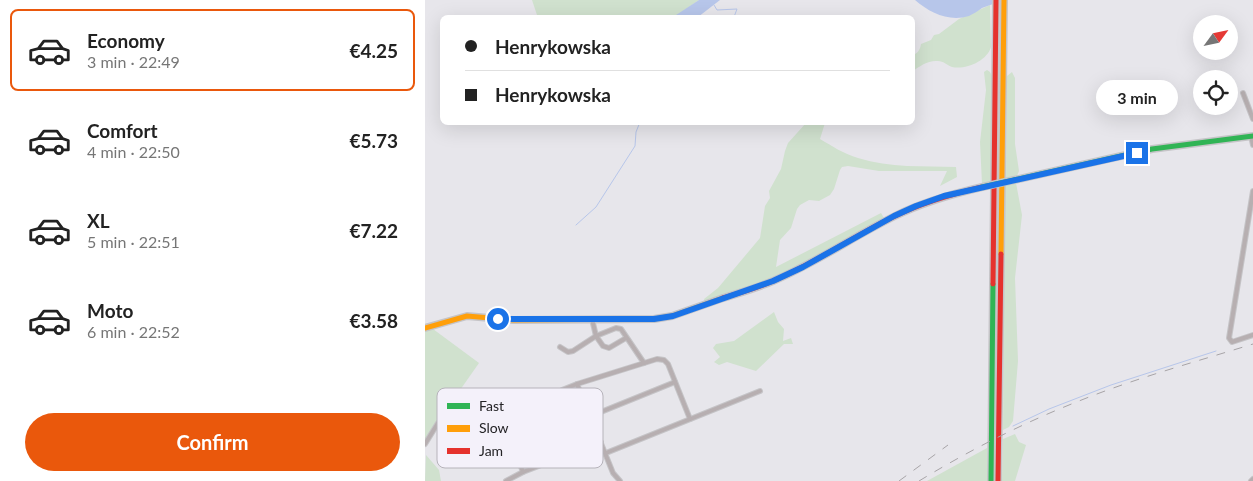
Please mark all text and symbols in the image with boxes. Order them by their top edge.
north arrow [1193,15,1237,60]
map controls [1193,15,1238,115]
icon: car [27,28,72,73]
text: Economy [87,29,165,52]
text: Henrykowska [495,35,611,58]
text: €4.25 [349,39,398,62]
text: 3 min · 22:49 [87,52,180,71]
button: locate [1193,70,1238,115]
callout: 3 min [1096,80,1178,116]
text: Henrykowska [495,83,611,106]
text: 3 min [1117,88,1157,107]
icon: car [27,118,72,163]
text: Comfort [87,119,158,142]
text: €5.73 [349,129,398,152]
text: 4 min · 22:50 [87,142,180,161]
route end [1126,142,1148,164]
icon: car [27,208,72,253]
text: XL [87,209,110,232]
text: €7.22 [349,219,398,242]
text: 5 min · 22:51 [87,232,180,251]
icon: car [27,298,72,343]
text: Moto [87,299,133,322]
route start [487,308,509,330]
text: €3.58 [349,309,398,332]
text: 6 min · 22:52 [87,322,180,341]
legend [437,388,603,468]
text: Fast [479,397,504,414]
button: Confirm [25,413,400,471]
text: Slow [479,419,509,436]
text: Jam [479,442,503,459]

